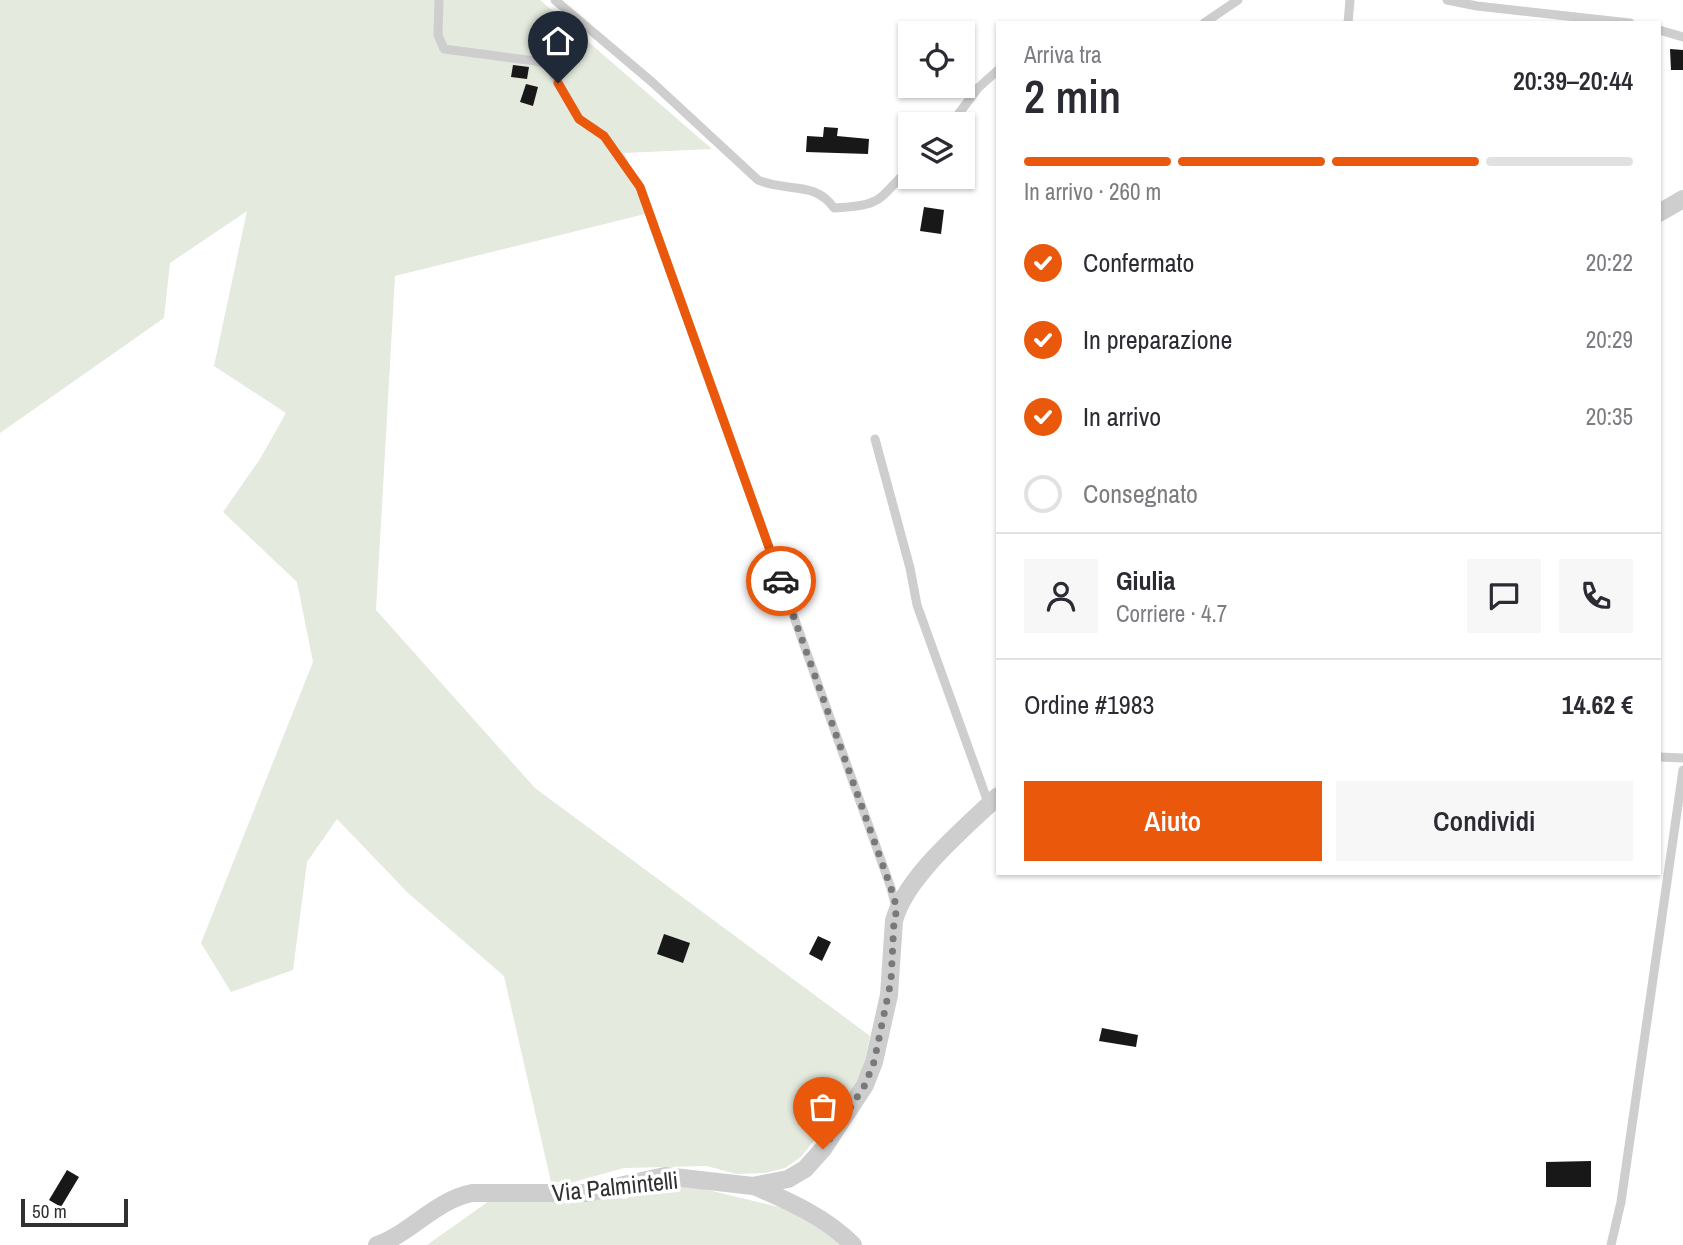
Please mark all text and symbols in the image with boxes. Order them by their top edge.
pin [528,11,588,83]
map controls [898,21,975,189]
button: locate [898,21,975,98]
icon: home [539,22,577,60]
text: Arriva tra [1024,39,1102,70]
text: 20:39–20:44 [1513,63,1633,98]
text: 2 min [1024,65,1121,127]
button: layers [898,112,975,189]
text: In arrivo · 260 m [1024,176,1161,207]
icon: check [1024,244,1062,282]
text: Confermato [1083,245,1194,280]
text: 20:22 [1586,247,1633,278]
icon: check [1024,321,1062,359]
text: In preparazione [1083,322,1232,357]
text: 20:29 [1586,324,1633,355]
icon: check [1024,398,1062,436]
text: In arrivo [1083,399,1161,434]
text: 20:35 [1586,401,1633,432]
text: Consegnato [1083,476,1198,511]
courier [746,546,816,616]
button: person [1024,559,1098,633]
button: chat [1467,559,1541,633]
button: phone [1559,559,1633,633]
icon: car [762,562,800,600]
text: Giulia [1116,563,1175,598]
text: Corriere · 4.7 [1116,598,1227,629]
text: Ordine #1983 [1024,687,1154,722]
text: 14.62 € [1562,687,1633,722]
button: Aiuto [1024,781,1322,861]
button: Condividi [1336,781,1633,861]
pin [793,1077,853,1149]
icon: bag [804,1088,842,1126]
street label: Via Palmintelli [550,1163,680,1209]
scale bar [21,1196,128,1228]
text: 50 m [32,1198,67,1224]

